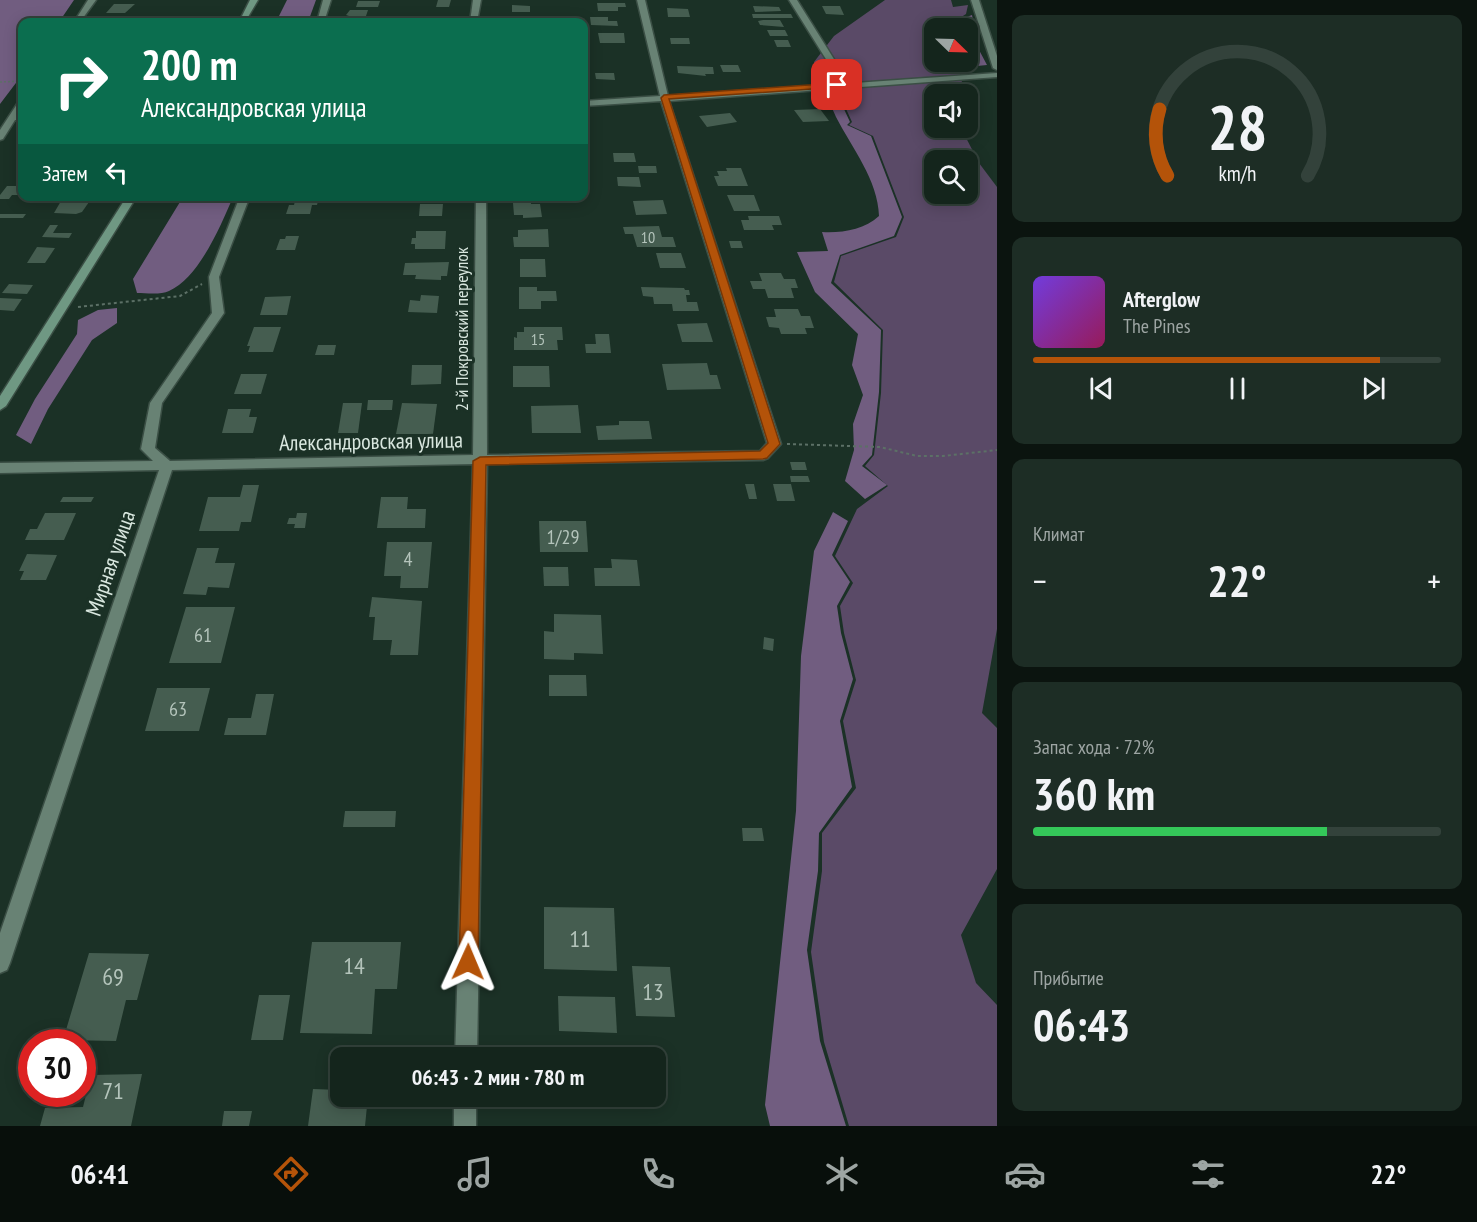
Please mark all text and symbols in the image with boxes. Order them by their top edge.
north arrow [924,18,978,72]
map controls [924,18,978,204]
text: 200 m [141,37,238,92]
icon: right [42,42,120,120]
pin [811,59,862,110]
icon: arrive [820,68,853,101]
button: sound [924,84,978,138]
text: 28 [1207,86,1267,167]
text: Александровская улица [141,90,366,124]
button: search [924,150,978,204]
icon: left [100,156,133,189]
text: Затем [42,159,88,187]
text: km/h [1218,159,1256,187]
house number: 10 [641,227,655,247]
street label: 2-й Покровский переулок [450,247,473,411]
text: Afterglow [1123,285,1200,313]
text: The Pines [1123,313,1190,339]
house number: 15 [531,329,545,349]
icon: previous [1085,372,1118,405]
icon: pause [1221,372,1254,405]
icon: next [1357,372,1390,405]
street label: Александровская улица [279,425,463,457]
street label: Мирная улица [79,507,141,619]
text: Климат [1033,521,1084,547]
house number: 1/29 [547,524,579,550]
house number: 4 [404,546,413,572]
text: 22° [1207,551,1267,609]
text: − [1033,559,1047,602]
text: + [1427,559,1441,602]
house number: 61 [194,622,212,648]
house number: 63 [169,696,187,722]
text: Запас хода · 72% [1033,734,1154,760]
text: 360 km [1033,764,1155,822]
house number: 11 [569,923,591,954]
position arrow [436,930,500,994]
house number: 14 [343,950,365,981]
house number: 69 [102,961,124,992]
text: Прибытие [1033,965,1104,991]
house number: 13 [642,976,664,1007]
text: 06:43 [1033,995,1130,1053]
speed limit sign: 30 [18,1029,96,1107]
text: 06:43 · 2 мин · 780 m [412,1063,584,1091]
house number: 71 [102,1075,124,1106]
icon: directions [270,1153,312,1195]
icon: music [454,1153,496,1195]
icon: phone [637,1153,679,1195]
icon: climate [821,1153,863,1195]
icon: car [1004,1153,1046,1195]
icon: filters [1187,1153,1229,1195]
text: 06:41 [71,1157,129,1191]
text: 22° [1371,1157,1406,1191]

